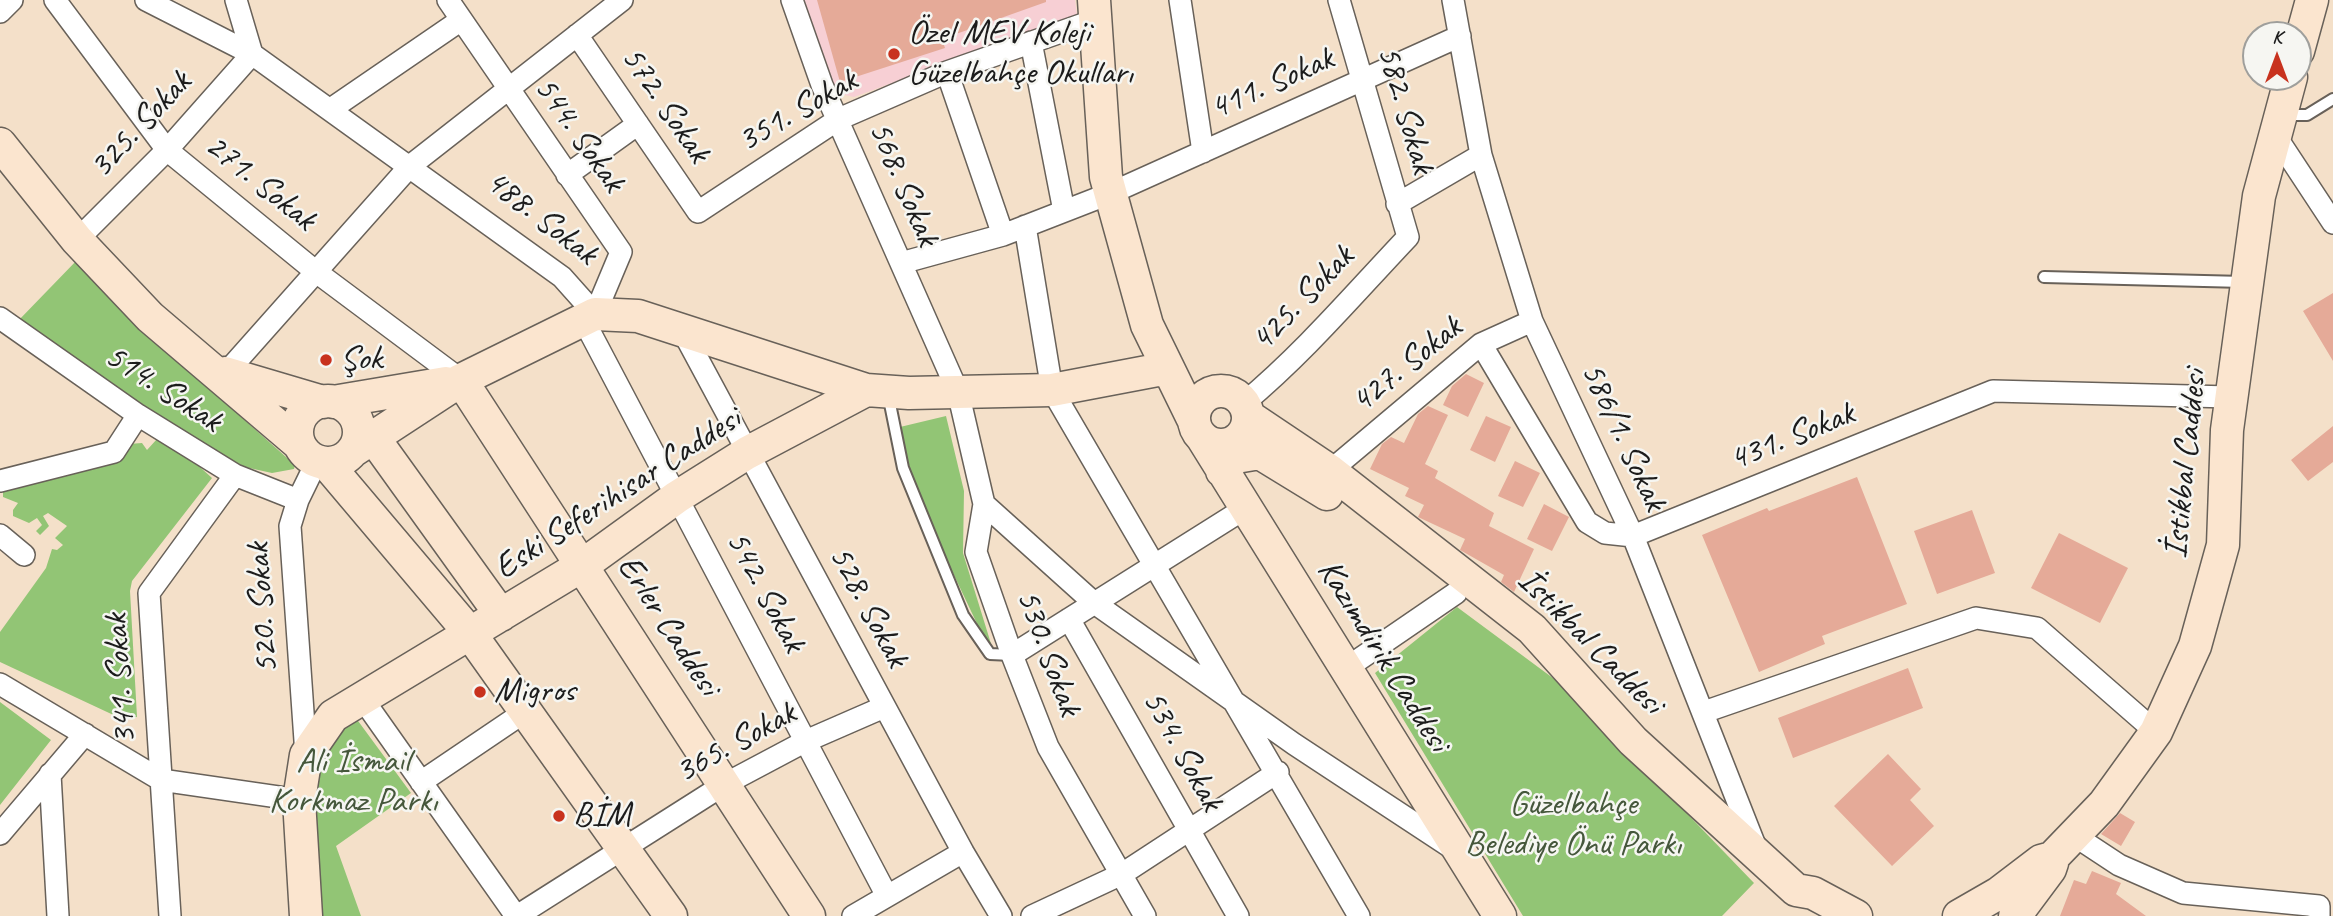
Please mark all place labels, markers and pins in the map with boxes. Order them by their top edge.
place label: Özel MEV Koleji Güzelbahçe Okulları [908,13,1133,95]
marker: Özel MEV Koleji Güzelbahçe Okulları [886,46,902,62]
place label: Şok [340,339,382,381]
marker: Şok [318,352,334,368]
place label: Migros [494,671,575,713]
marker: Migros [472,684,488,700]
place label: BİM [573,795,630,837]
marker: BİM [551,808,567,824]

